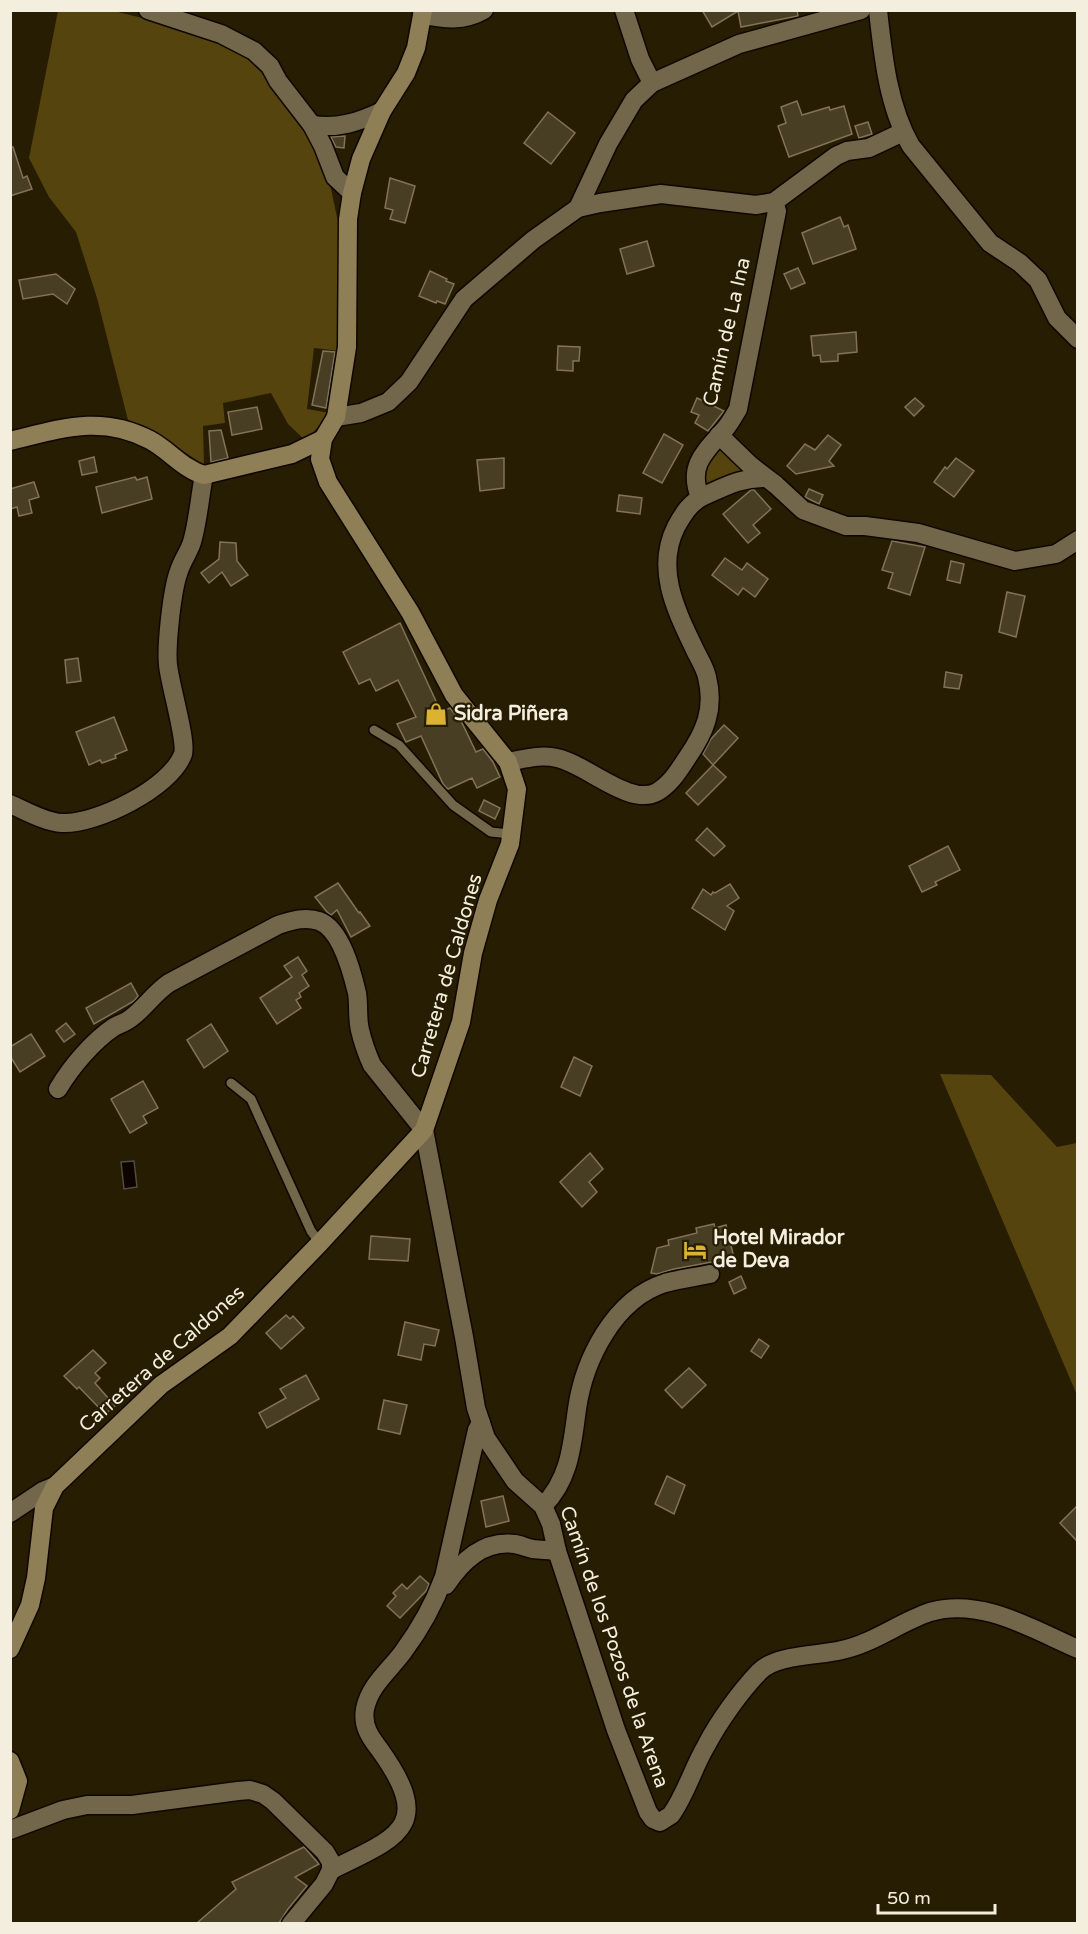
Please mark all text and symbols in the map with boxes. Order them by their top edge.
street label: Camín de La Ina [698,255,756,409]
shop icon: Sidra Piñera [423,701,449,727]
place label: Sidra Piñera [454,702,569,726]
street label: Carretera de Caldones [406,871,488,1081]
place label: Hotel Mirador de Deva [713,1226,845,1273]
hotel icon: Hotel Mirador de Deva [682,1237,708,1263]
street label: Carretera de Caldones [74,1281,250,1437]
street label: Camín de los Pozos de la Arena [554,1503,674,1791]
scale bar [878,1877,995,1915]
text: 50 m [887,1887,931,1909]

